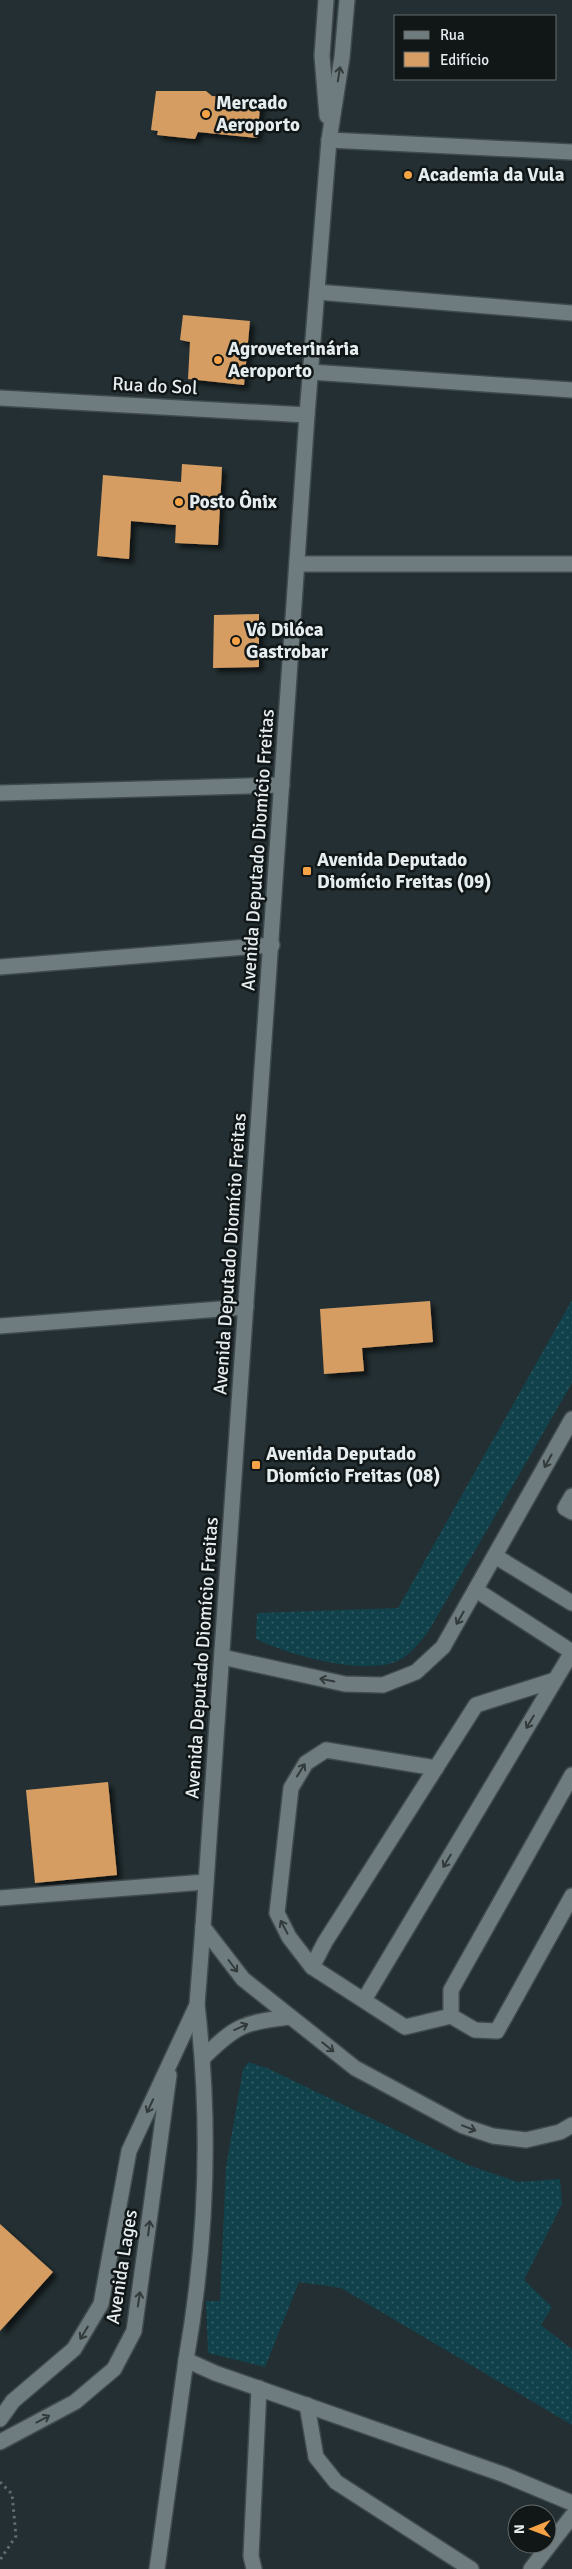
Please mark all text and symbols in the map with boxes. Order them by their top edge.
legend [394,15,557,80]
text: Rua [440,26,465,44]
text: Edifício [440,51,489,69]
one-way arrow [335,67,345,83]
place label: Mercado Aeroporto [216,91,300,137]
marker: Mercado Aeroporto [200,108,212,120]
place label: Academia da Vula [418,163,565,187]
marker: Academia da Vula [402,169,414,181]
place label: Agroveterinária Aeroporto [228,337,359,383]
marker: Agroveterinária Aeroporto [212,354,224,366]
street label: Rua do Sol [112,372,198,400]
place label: Posto Ônix [189,490,278,514]
marker: Posto Ônix [173,496,185,508]
place label: Vô Dilóca Gastrobar [246,618,329,664]
marker: Vô Dilóca Gastrobar [230,635,242,647]
street label: Avenida Deputado Diomício Freitas [236,708,280,992]
place label: Avenida Deputado Diomício Freitas (09) [317,848,491,894]
marker: Avenida Deputado Diomício Freitas (09) [301,865,313,877]
street label: Avenida Deputado Diomício Freitas [208,1112,252,1396]
place label: Avenida Deputado Diomício Freitas (08) [266,1442,440,1488]
one-way arrow [543,1453,552,1468]
marker: Avenida Deputado Diomício Freitas (08) [250,1459,262,1471]
street label: Avenida Deputado Diomício Freitas [180,1516,224,1800]
one-way arrow [454,1610,464,1624]
one-way arrow [319,1675,335,1684]
one-way arrow [525,1714,535,1728]
one-way arrow [297,1764,307,1778]
one-way arrow [441,1854,451,1868]
one-way arrow [279,1920,289,1935]
one-way arrow [227,1959,238,1972]
one-way arrow [233,2022,248,2032]
one-way arrow [321,2042,334,2053]
one-way arrow [145,2098,154,2113]
one-way arrow [461,2124,476,2133]
street label: Avenida Lages [101,2208,143,2326]
one-way arrow [144,2221,154,2237]
one-way arrow [134,2291,144,2307]
one-way arrow [78,2326,88,2340]
one-way arrow [35,2413,50,2423]
north arrow [507,2504,557,2554]
text: N [511,2524,528,2534]

